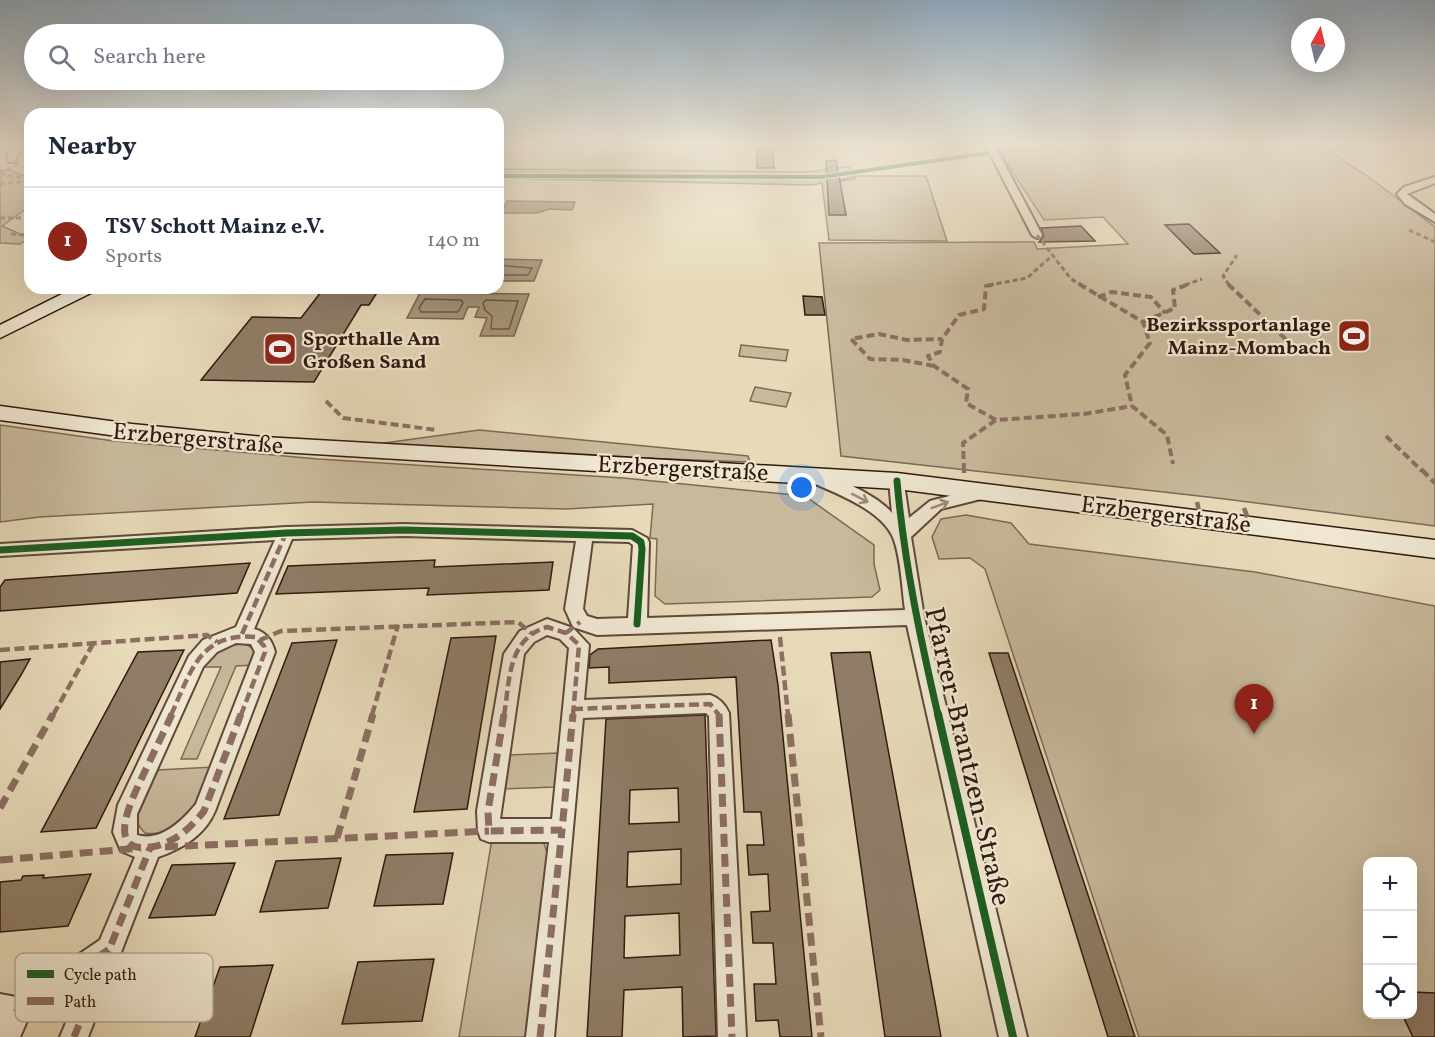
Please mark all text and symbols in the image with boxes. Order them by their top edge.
north arrow [1291,18,1345,72]
search box [24,24,504,90]
icon: search [45,41,78,74]
text: Search here [93,42,206,73]
text: Nearby [48,129,137,165]
text: TSV Schott Mainz e.V. [105,212,325,243]
text: 1 [63,227,72,255]
text: 140 m [427,227,480,255]
text: Sports [105,243,162,271]
place label: Bezirkssportanlage Mainz-Mombach [1146,312,1331,363]
sports icon: Bezirkssportanlage Mainz-Mombach [1336,318,1372,354]
place label: Sporthalle Am Großen Sand [303,326,440,377]
sports icon: Sporthalle Am Großen Sand [262,331,298,367]
street label: Erzbergerstraße [111,416,285,464]
street label: Erzbergerstraße [597,449,769,491]
your location [787,473,816,502]
street label: Erzbergerstraße [1079,489,1253,543]
one-way arrow [851,492,868,504]
one-way arrow [931,499,949,510]
street label: Pfarrer-Brantzen-Straße [913,603,1020,910]
pin: 1 [1234,684,1274,734]
map controls [1363,857,1417,1019]
button: + [1363,857,1417,911]
button: − [1363,911,1417,965]
legend [15,953,213,1022]
text: Cycle path [64,965,137,987]
button: locate [1363,965,1417,1019]
text: Path [64,992,96,1014]

